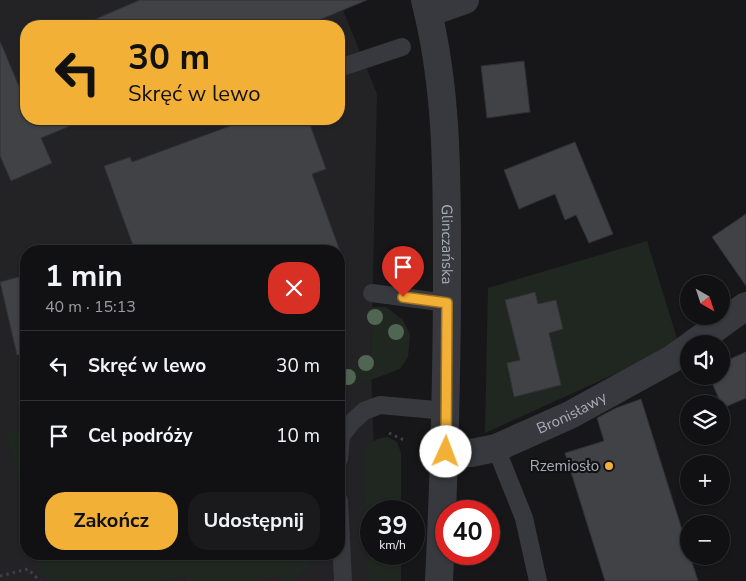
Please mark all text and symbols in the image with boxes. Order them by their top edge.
text: 30 m [128,34,210,81]
icon: left [45,40,110,105]
text: Skręć w lewo [128,79,261,109]
street label: Glinczańska [437,204,457,285]
pin [382,246,424,297]
icon: arrive [389,253,417,281]
text: 1 min [45,256,123,297]
button: close [268,262,320,314]
north arrow [680,275,730,325]
map controls [680,275,730,565]
text: 40 m · 15:13 [45,296,136,318]
button: sound [680,335,730,385]
icon: left [45,352,73,380]
text: Skręć w lewo [88,353,206,379]
text: 30 m [276,353,320,379]
street label: Bronisławy [533,387,610,439]
button: layers [680,395,730,445]
icon: arrive [45,422,73,450]
text: Cel podróży [88,423,192,449]
text: 10 m [276,423,320,449]
position arrow [419,425,471,477]
button: + [680,455,730,505]
place label: Rzemiosło [530,456,599,476]
marker: Rzemiosło [603,460,615,472]
button: Zakończ [45,492,178,550]
button: Udostępnij [188,492,320,550]
speed limit sign: 40 [435,500,500,565]
text: 39 [377,509,408,543]
button: − [680,515,730,565]
text: km/h [379,537,406,553]

